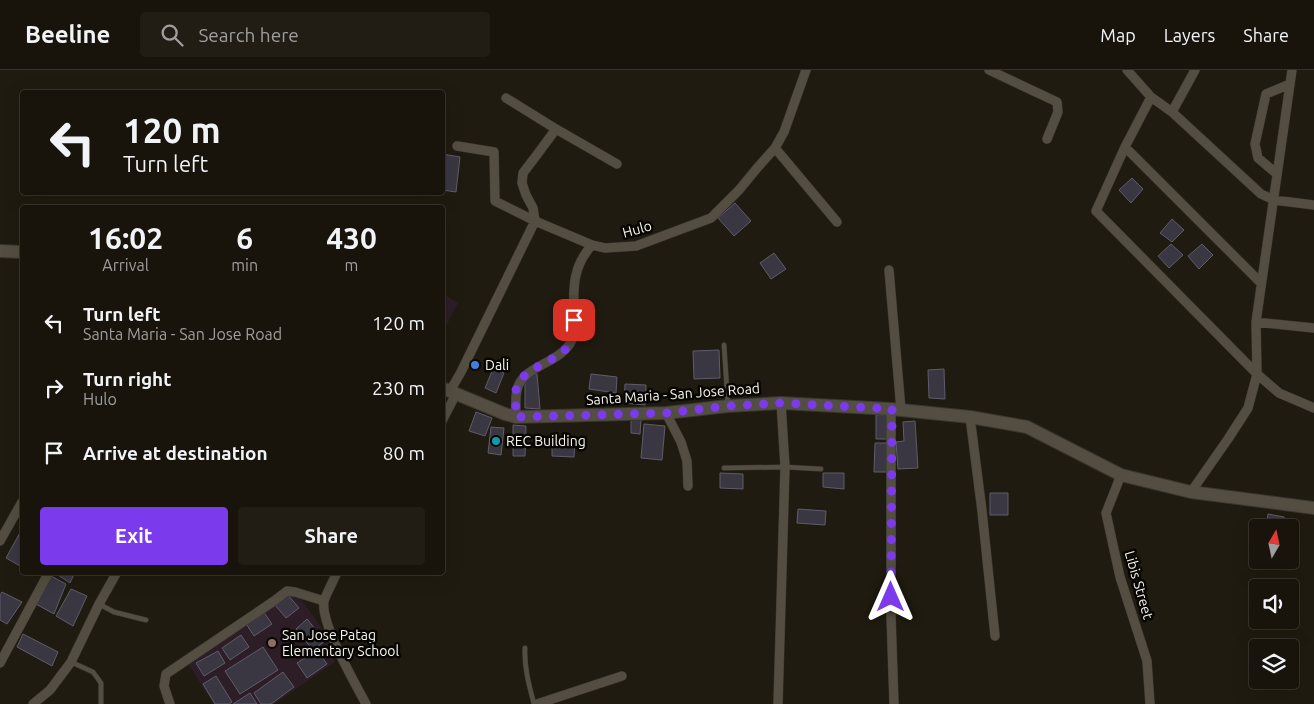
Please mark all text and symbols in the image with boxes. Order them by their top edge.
search box [140,12,490,57]
text: Beeline [25,21,110,48]
icon: search [158,21,186,49]
text: Search here [198,24,299,46]
text: Map [1100,25,1136,45]
text: Layers [1164,25,1215,45]
text: Share [1243,25,1289,45]
icon: left [40,110,105,175]
text: 120 m [123,110,221,150]
text: Turn left [123,151,208,176]
street label: Hulo [621,217,653,241]
text: 16:02 [88,221,163,255]
text: 6 [236,221,253,255]
text: 430 [326,221,377,255]
text: Arrival [102,256,149,274]
text: min [231,256,258,274]
text: m [345,256,358,274]
pin [553,299,595,341]
text: Turn left [83,303,161,325]
icon: arrive [560,306,588,334]
icon: left [40,309,68,337]
text: 120 m [372,312,425,334]
text: Santa Maria - San Jose Road [83,325,282,343]
place label: Dali [485,357,509,373]
marker: Dali [469,359,481,371]
text: Turn right [83,368,171,390]
icon: right [40,374,68,402]
text: 230 m [372,377,425,399]
street label: Santa Maria - San Jose Road [586,380,760,408]
text: Hulo [83,390,117,408]
place label: REC Building [506,433,586,449]
marker: REC Building [490,435,502,447]
icon: arrive [40,439,68,467]
text: Arrive at destination [83,442,268,464]
text: 80 m [383,442,425,464]
button: Exit [40,507,228,565]
button: Share [238,507,425,565]
north arrow [1249,519,1299,569]
map controls [1249,519,1299,689]
street label: Libis Street [1122,549,1157,622]
position arrow [864,570,916,622]
button: sound [1249,579,1299,629]
place label: San Jose Patag Elementary School [282,627,400,659]
marker: San Jose Patag Elementary School [266,637,278,649]
button: layers [1249,639,1299,689]

